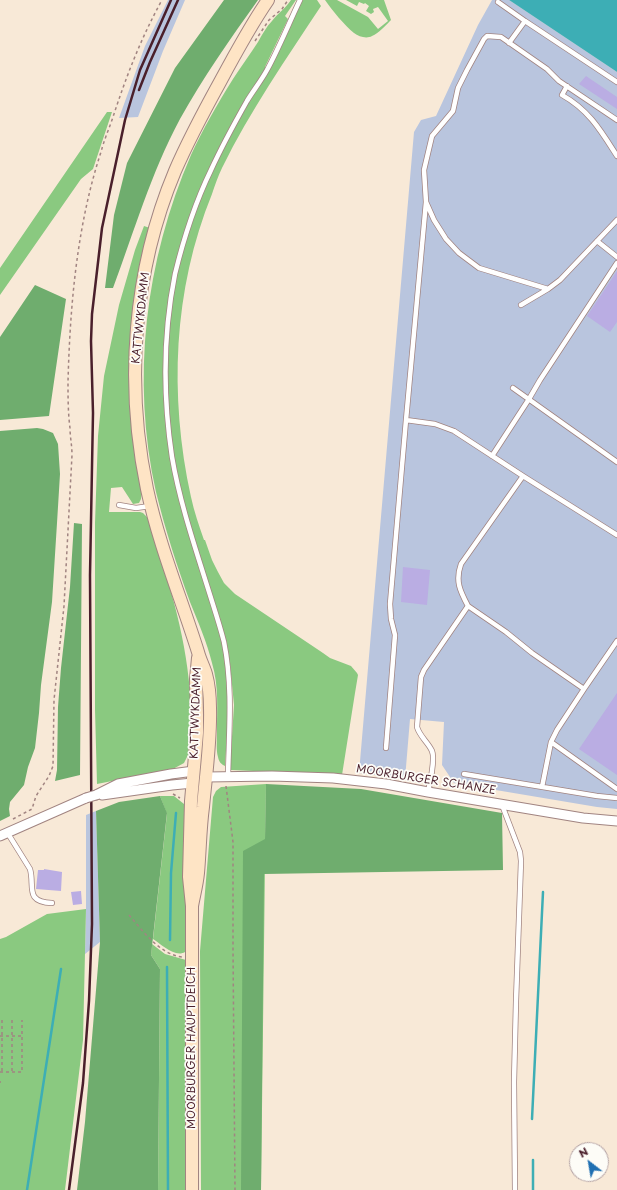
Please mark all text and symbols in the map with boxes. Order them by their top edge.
street label: KATTWYKDAMM [130,272,152,364]
street label: KATTWYKDAMM [188,667,204,759]
street label: MOORBURGER SCHANZE [355,762,497,798]
street label: MOORBURGER HAUPTDEICH [185,967,199,1129]
north arrow [569,1142,609,1182]
text: N [575,1143,591,1162]

